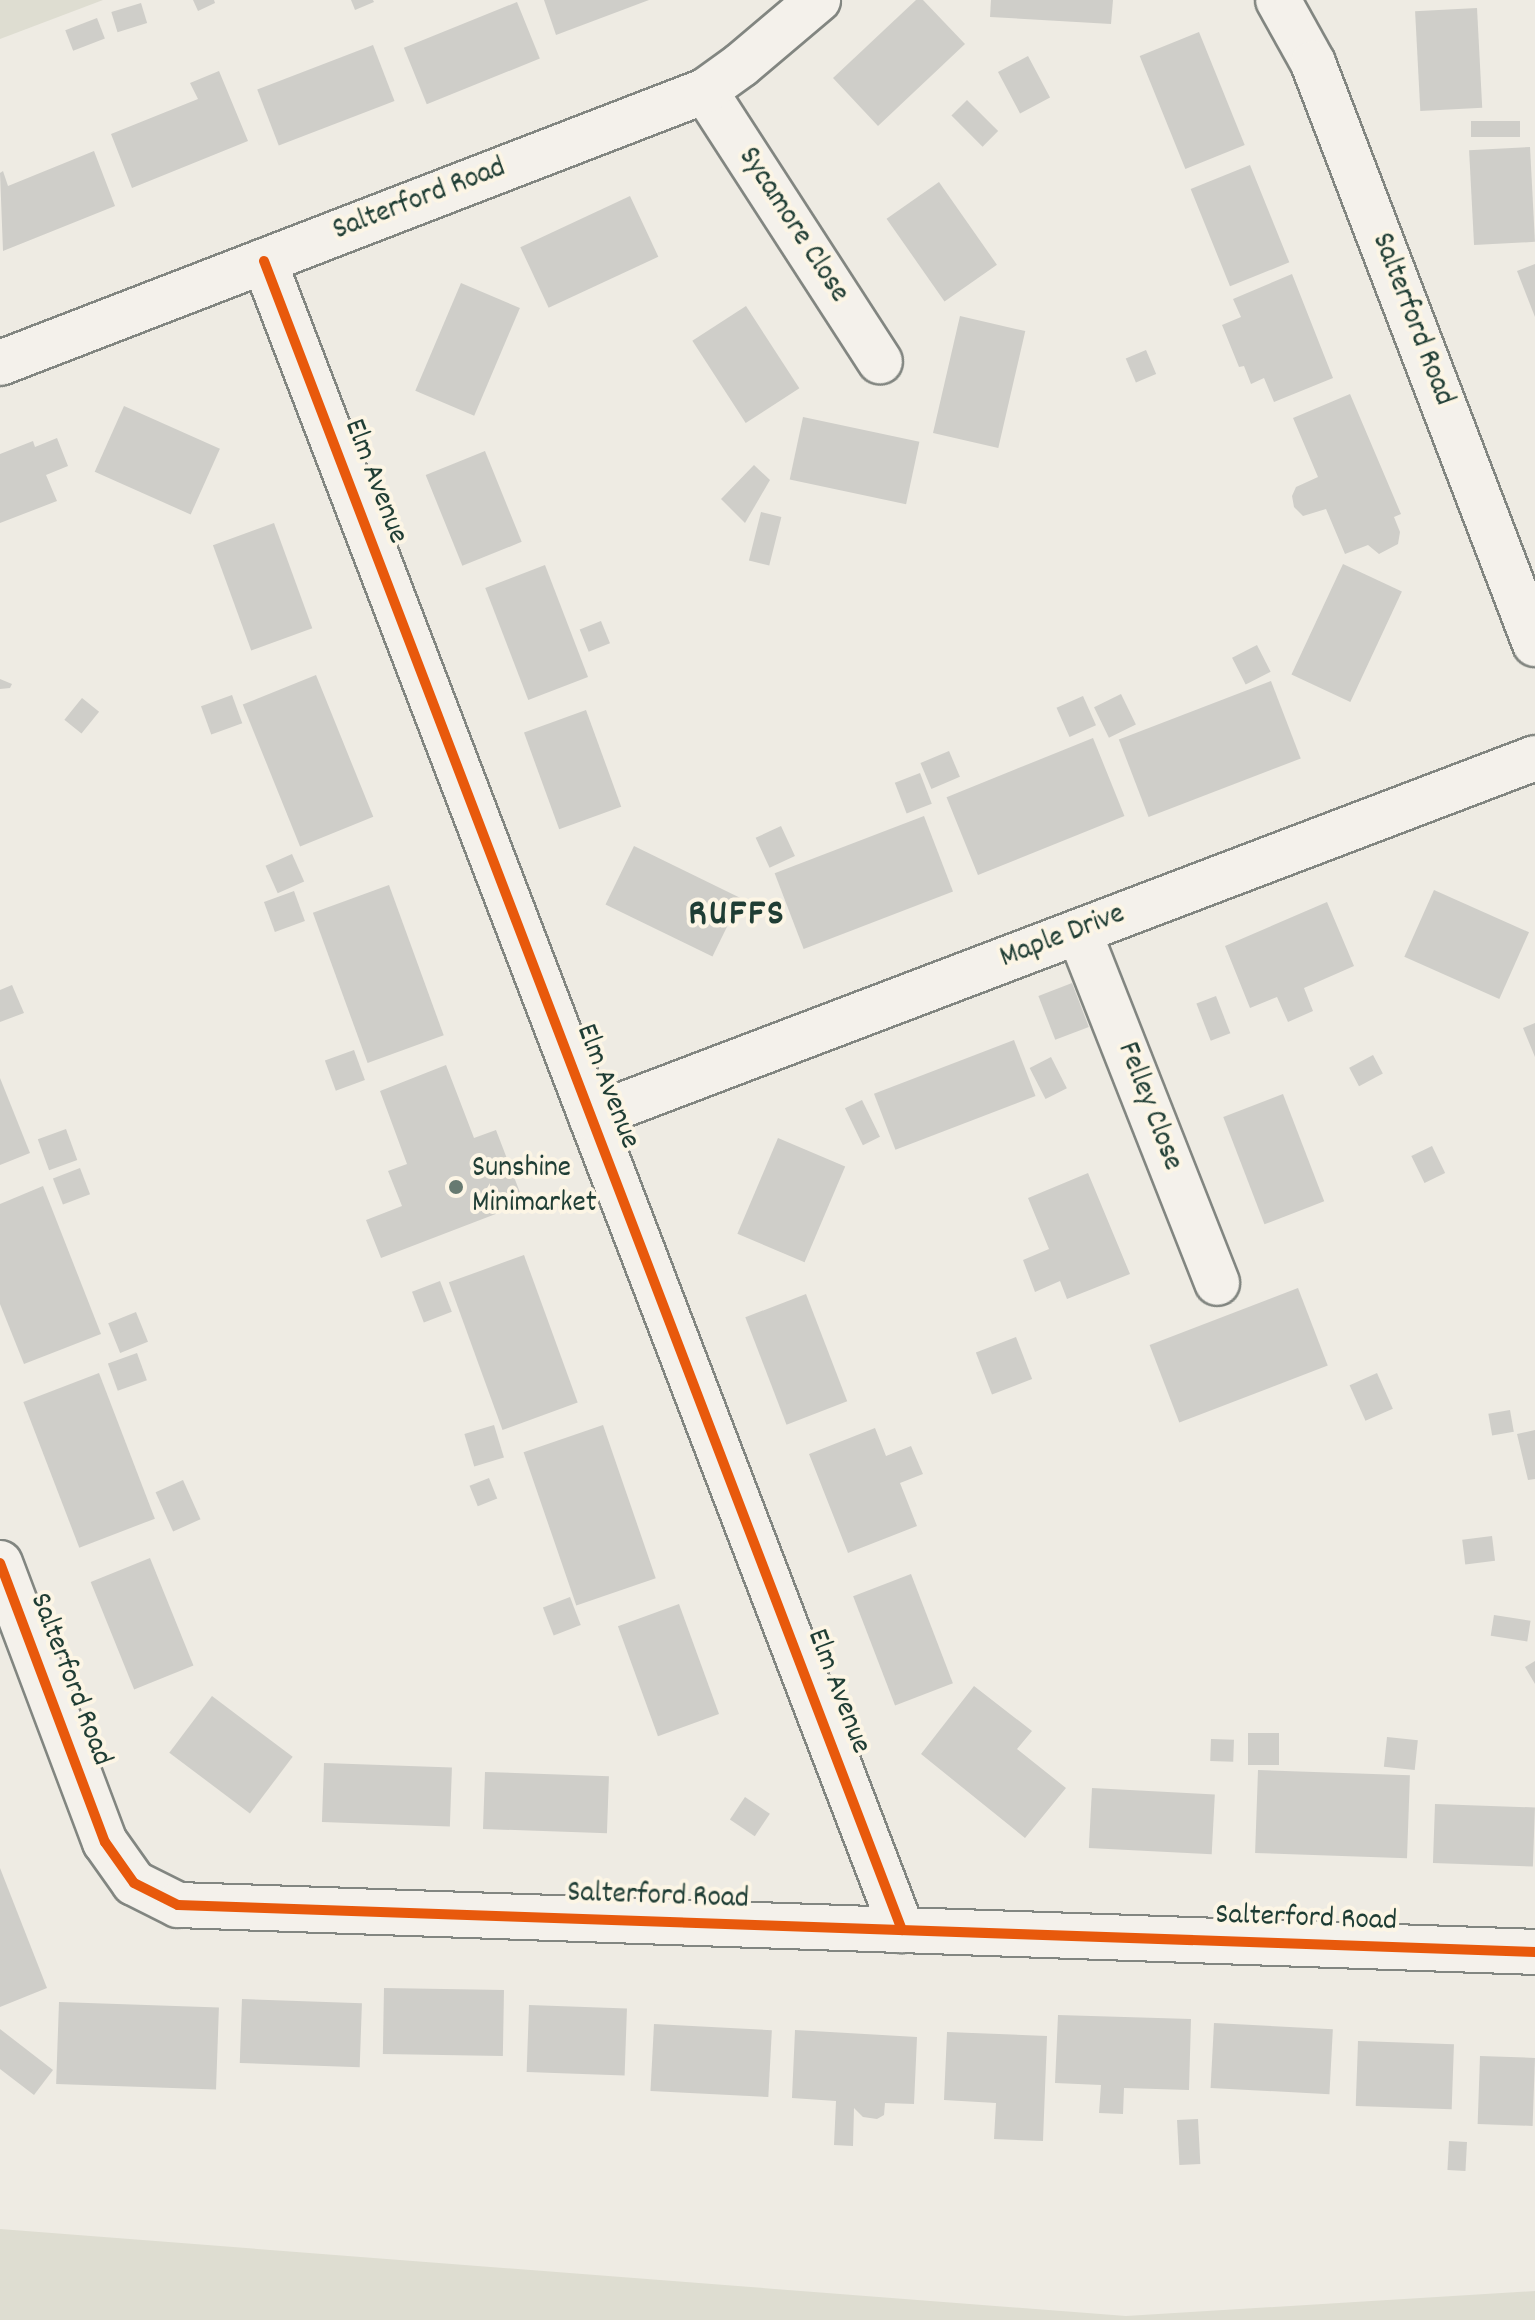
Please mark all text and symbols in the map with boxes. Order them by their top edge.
street label: Sycamore Close [728,142,856,310]
street label: Salterford Road [329,152,511,250]
street label: Salterford Road [1362,229,1460,411]
street label: Elm Avenue [334,415,414,549]
district label: RUFFS [688,893,786,939]
street label: Maple Drive [996,898,1130,978]
street label: Elm Avenue [566,1020,646,1154]
street label: Felley Close [1107,1038,1189,1176]
place label: Sunshine Minimarket [472,1152,597,1222]
marker: Sunshine Minimarket [447,1178,465,1196]
street label: Salterford Road [20,1589,118,1771]
street label: Elm Avenue [797,1625,877,1759]
street label: Salterford Road [566,1877,750,1919]
street label: Salterford Road [1214,1899,1398,1941]

